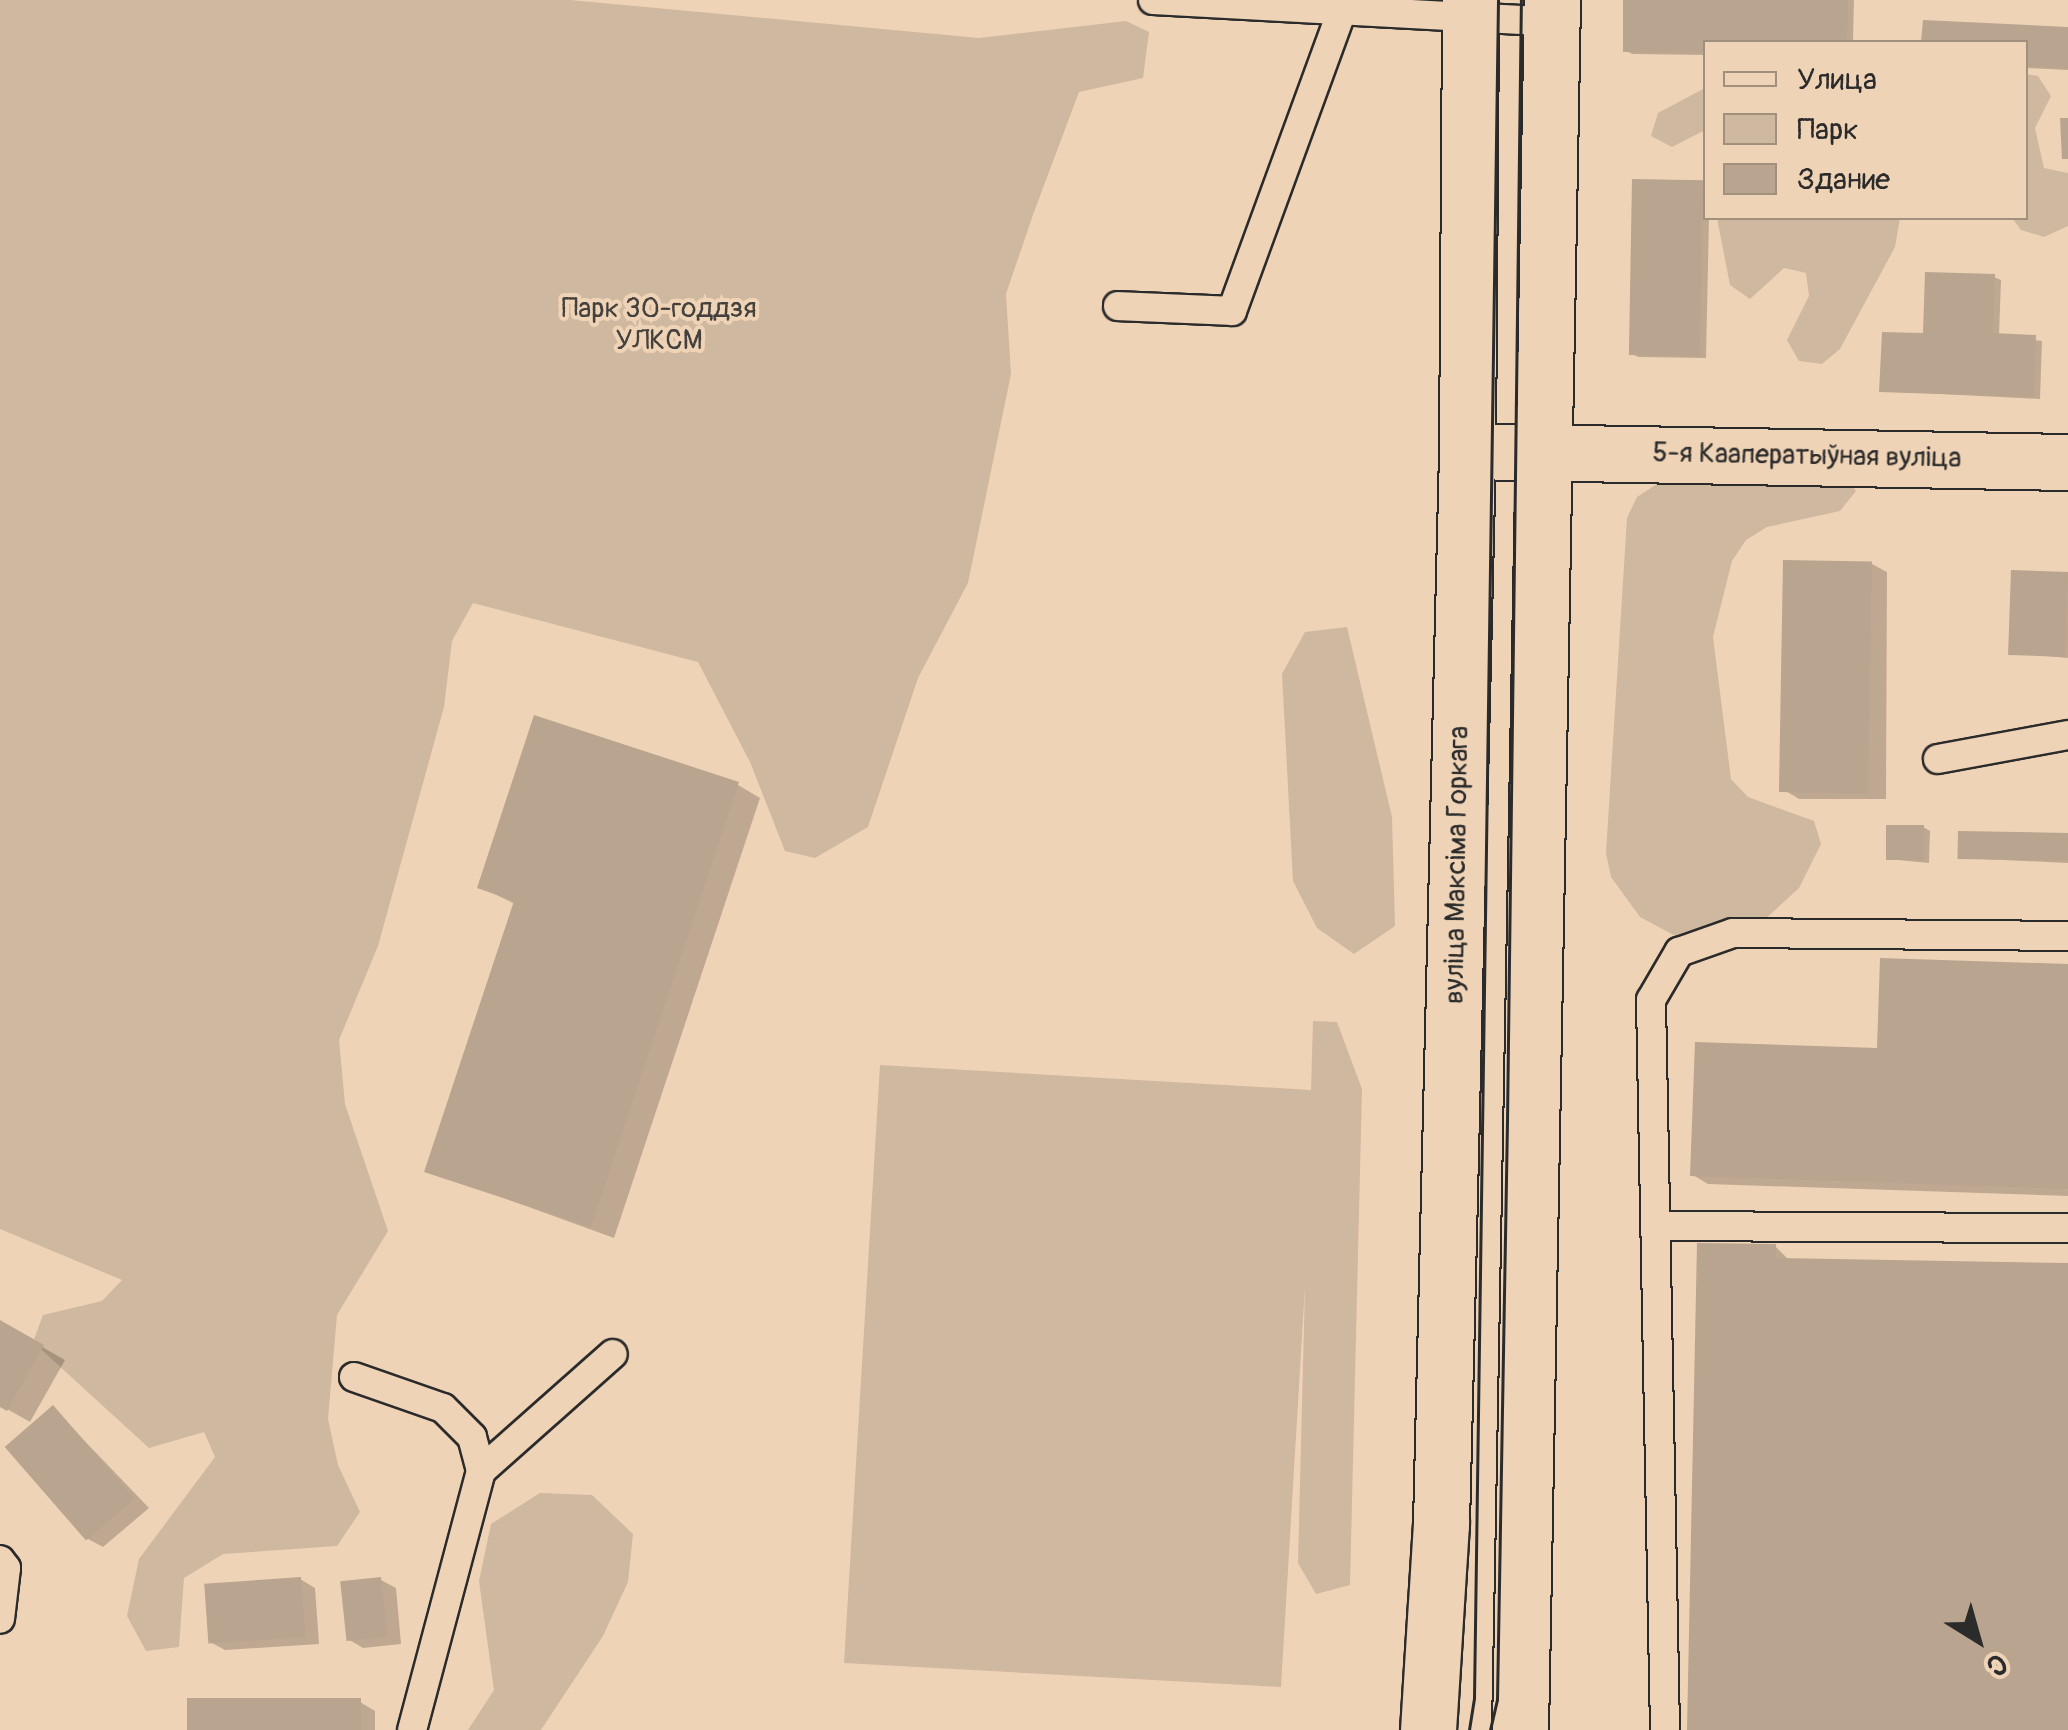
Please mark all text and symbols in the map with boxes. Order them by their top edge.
legend [1703,40,2028,220]
text: Улица [1797,61,1877,98]
text: Парк [1797,111,1859,148]
text: Здание [1797,161,1890,198]
park label: Парк 30-годдзя УЛКСМ [561,292,757,358]
street label: 5-я Кааператыўная вуліца [1652,437,1962,475]
street label: вуліца Максіма Горкага [1438,726,1476,1004]
north arrow [1928,1590,2028,1690]
text: С [1979,1645,2014,1684]

